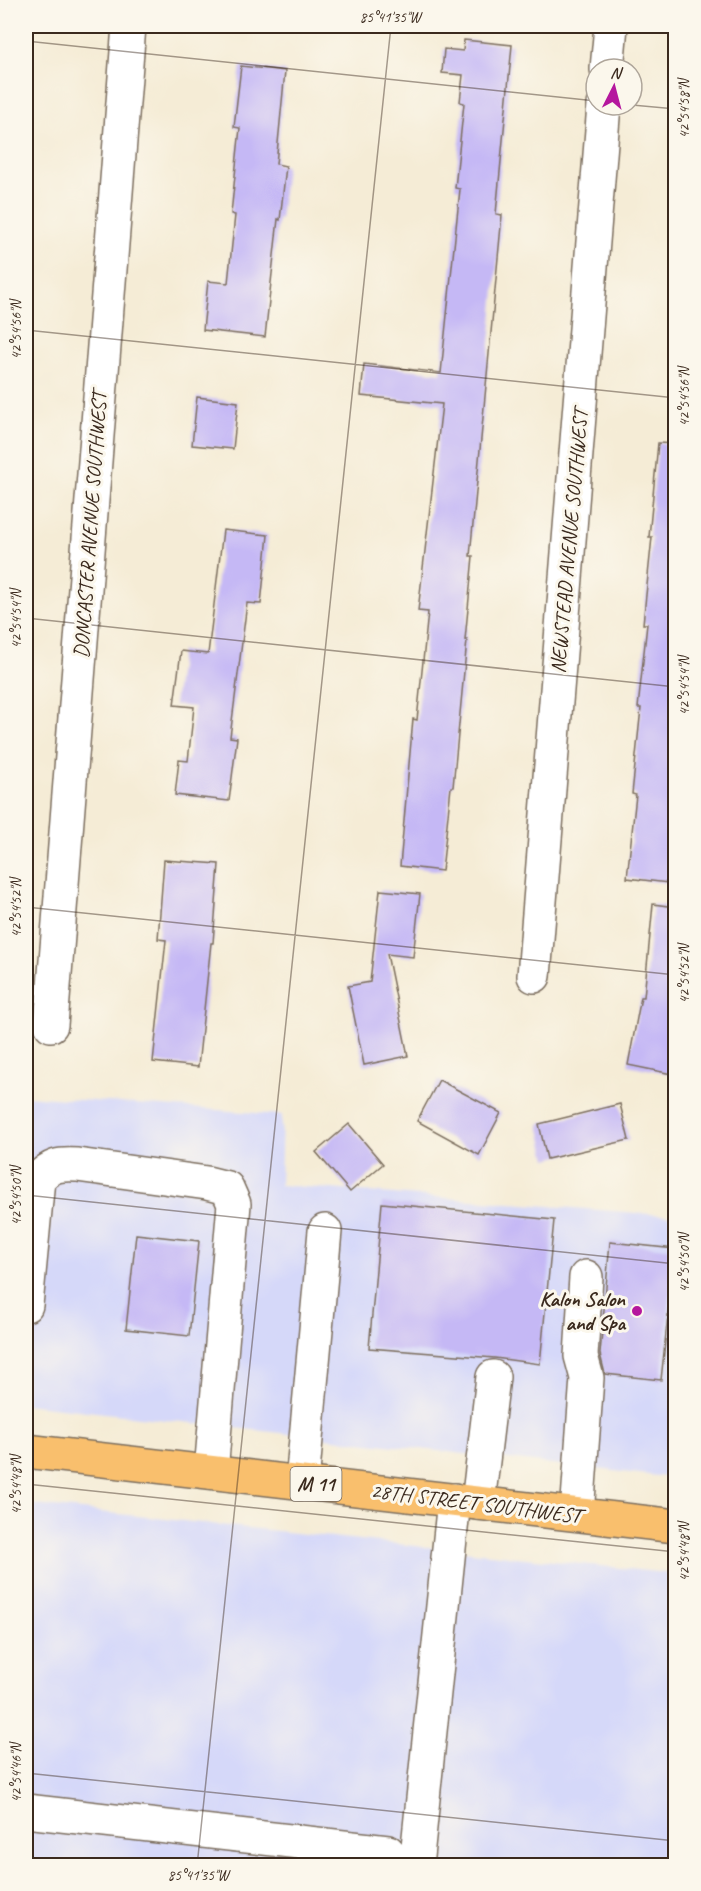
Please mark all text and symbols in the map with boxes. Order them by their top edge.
text: 85°41'35"W [360,8,424,27]
north arrow [584,57,644,117]
text: N [609,63,625,84]
text: 42°54'58"N [675,76,694,139]
text: 42°54'56"N [7,297,26,360]
text: 42°54'56"N [675,364,694,427]
street label: DONCASTER AVENUE SOUTHWEST [68,386,113,659]
street label: NEWSTEAD AVENUE SOUTHWEST [544,403,594,674]
text: 42°54'54"N [7,586,26,649]
text: 42°54'54"N [675,653,694,716]
text: 42°54'52"N [7,875,26,938]
text: 42°54'52"N [675,941,694,1004]
text: 42°54'50"N [7,1163,26,1226]
text: 42°54'50"N [675,1230,694,1293]
place label: Kalon Salon and Spa [540,1286,626,1336]
marker: Kalon Salon and Spa [630,1304,644,1318]
text: 42°54'48"N [7,1452,26,1515]
road number: M 11 [290,1467,342,1501]
street label: 28TH STREET SOUTHWEST [369,1477,588,1529]
text: 42°54'48"N [675,1519,694,1582]
text: 42°54'46"N [7,1740,26,1803]
text: 85°41'35"W [168,1866,232,1885]

